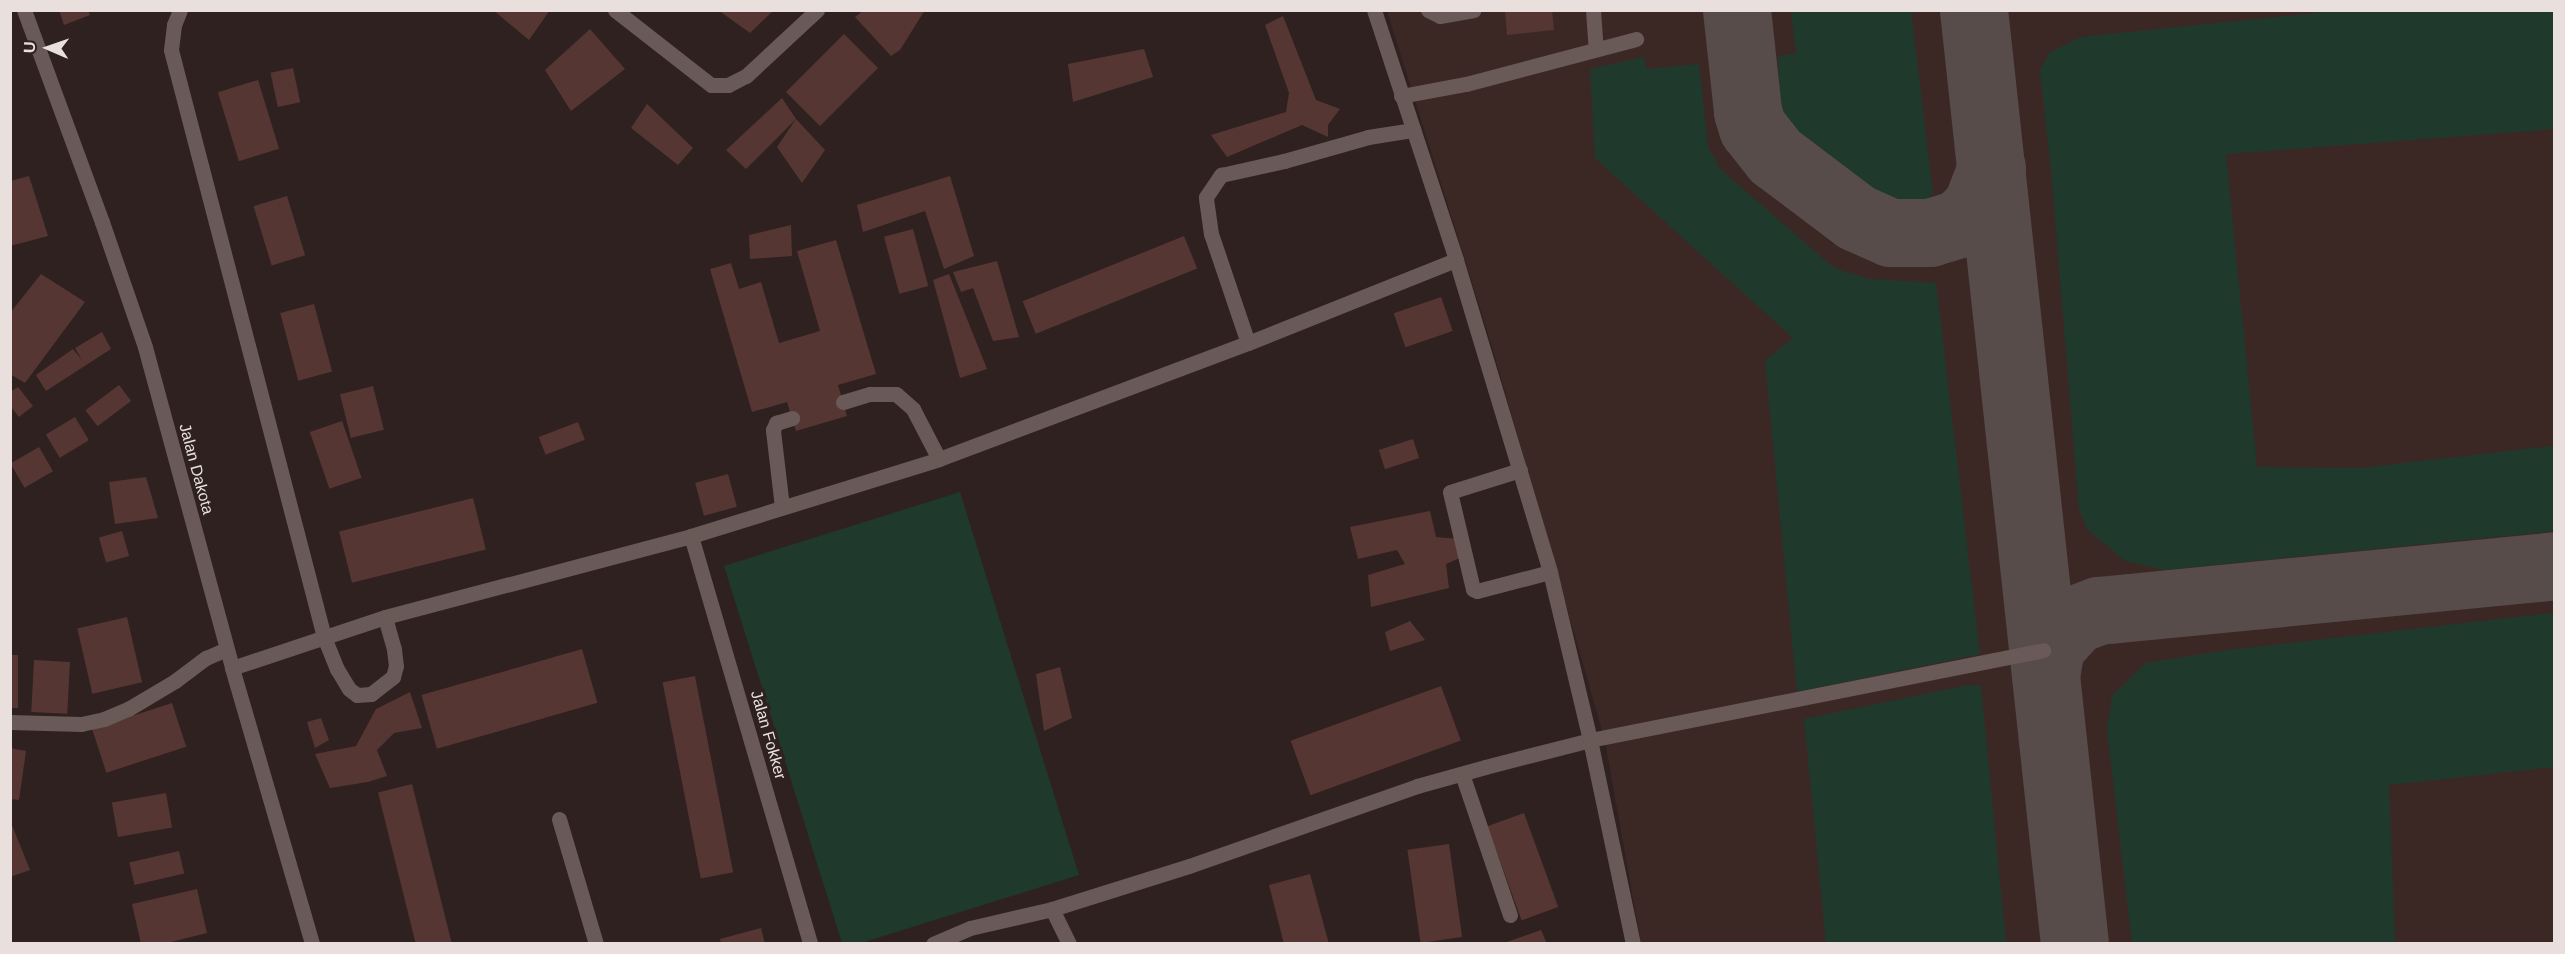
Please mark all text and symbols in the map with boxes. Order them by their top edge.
north arrow [18,18,78,78]
text: U [21,41,38,53]
street label: Jalan Dakota [175,421,217,517]
street label: Jalan Fokker [746,688,790,782]

